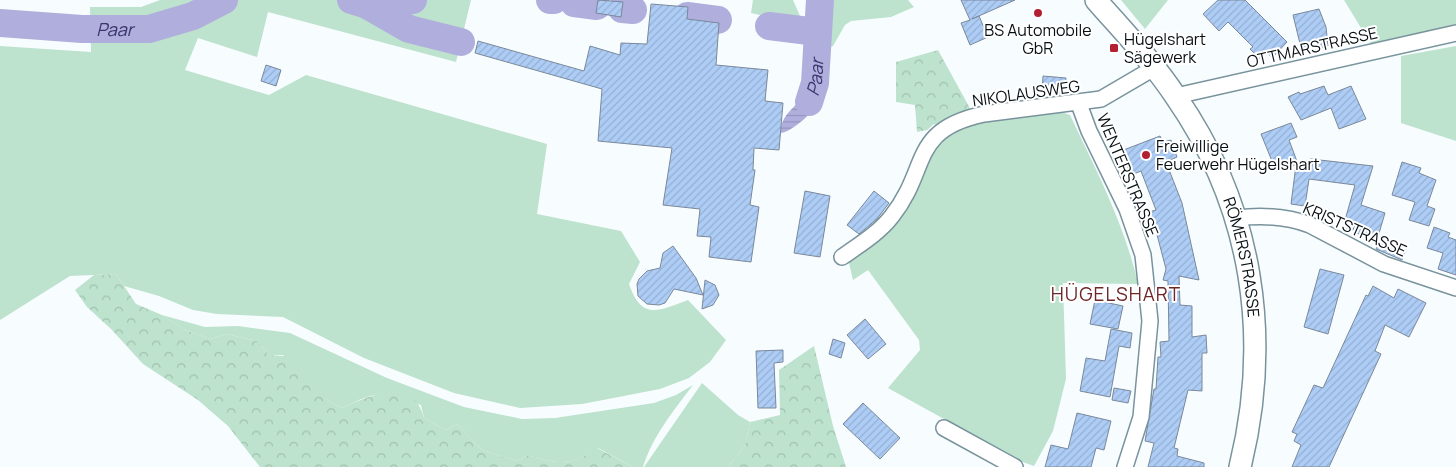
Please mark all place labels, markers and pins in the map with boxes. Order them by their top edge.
marker: BS Automobile GbR [1032,7,1044,19]
place label: BS Automobile GbR [984,19,1092,59]
place label: Hügelshart Sägewerk [1124,28,1206,68]
marker: Hügelshart Sägewerk [1108,42,1120,54]
place label: Freiwillige Feuerwehr Hügelshart [1156,135,1320,175]
marker: Freiwillige Feuerwehr Hügelshart [1140,149,1152,161]

